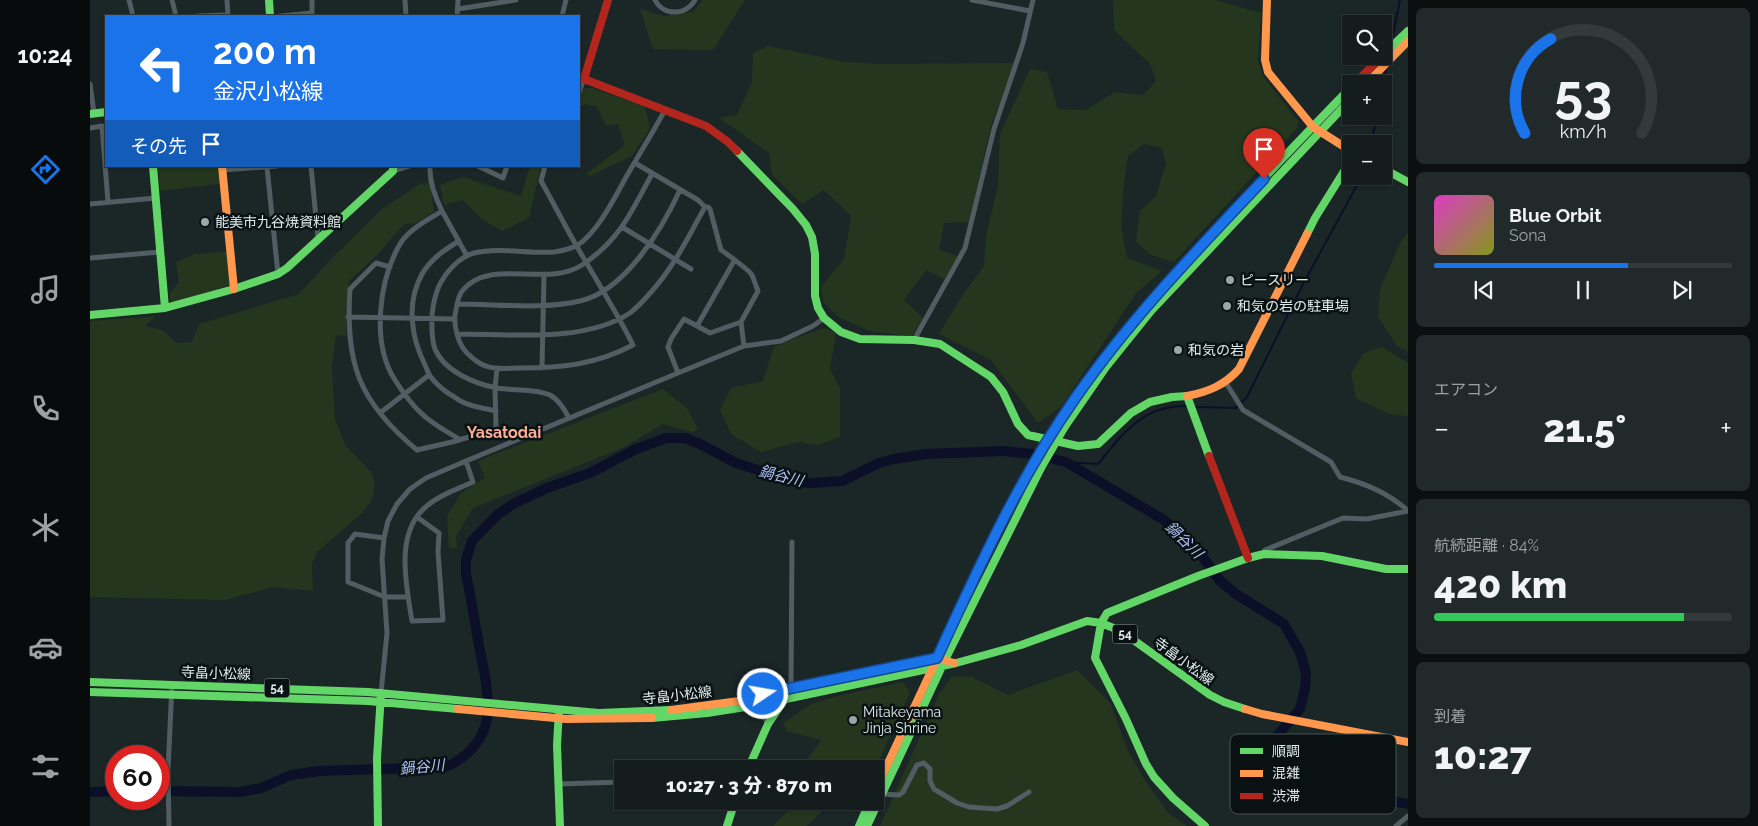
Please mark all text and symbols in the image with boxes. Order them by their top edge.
map controls [1342,15,1392,185]
button: search [1342,15,1392,65]
text: 200 m [213,31,317,72]
icon: left [130,35,195,100]
text: 10:24 [18,42,72,68]
text: 53 [1554,63,1612,124]
button: + [1342,75,1392,125]
text: 金沢小松線 [213,78,323,104]
text: km/h [1559,121,1607,142]
pin [1243,128,1285,179]
icon: arrive [197,130,225,158]
text: その先 [130,135,187,157]
icon: arrive [1250,135,1278,163]
button: − [1342,135,1392,185]
icon: directions [28,152,63,187]
text: Blue Orbit [1509,204,1601,226]
place label: 能美市九谷焼資料館 [215,214,341,230]
marker: 能美市九谷焼資料館 [199,216,211,228]
text: Sona [1509,226,1546,245]
icon: music [28,272,63,307]
place label: ピースリー [1240,272,1309,288]
marker: ピースリー [1224,274,1236,286]
icon: previous [1470,276,1498,304]
icon: pause [1569,276,1597,304]
icon: next [1668,276,1696,304]
place label: 和気の岩の駐車場 [1237,298,1349,314]
marker: 和気の岩の駐車場 [1221,300,1233,312]
place label: 和気の岩 [1188,342,1244,358]
marker: 和気の岩 [1172,344,1184,356]
text: エアコン [1434,380,1498,399]
icon: phone [28,391,63,426]
text: 21.5° [1543,406,1626,451]
text: − [1434,412,1449,445]
text: + [1720,412,1732,445]
district label: Yasatodai [467,423,541,442]
water label: 鍋谷川 [757,462,807,491]
icon: climate [28,510,63,545]
water label: 鍋谷川 [1162,518,1208,564]
text: 航続距離 · 84% [1434,536,1539,555]
text: 420 km [1434,562,1567,607]
road number: 54 [1112,624,1138,644]
icon: car [28,630,63,665]
street label: 寺畠小松線 [1151,634,1217,688]
street label: 寺畠小松線 [181,664,251,682]
position arrow [736,667,788,719]
road number: 54 [264,678,290,698]
street label: 寺畠小松線 [641,683,713,707]
place label: Mitakeyama Jinja Shrine [863,704,941,736]
text: 到着 [1434,707,1466,726]
marker: Mitakeyama Jinja Shrine [847,714,859,726]
text: 10:27 [1434,733,1531,778]
legend [1230,734,1396,814]
text: 順調 [1272,743,1300,759]
speed limit sign: 60 [105,745,170,810]
icon: filters [28,749,63,784]
water label: 鍋谷川 [399,756,447,778]
text: 混雑 [1272,765,1300,781]
text: 10:27 · 3 分 · 870 m [666,774,832,796]
text: 渋滞 [1272,788,1300,804]

